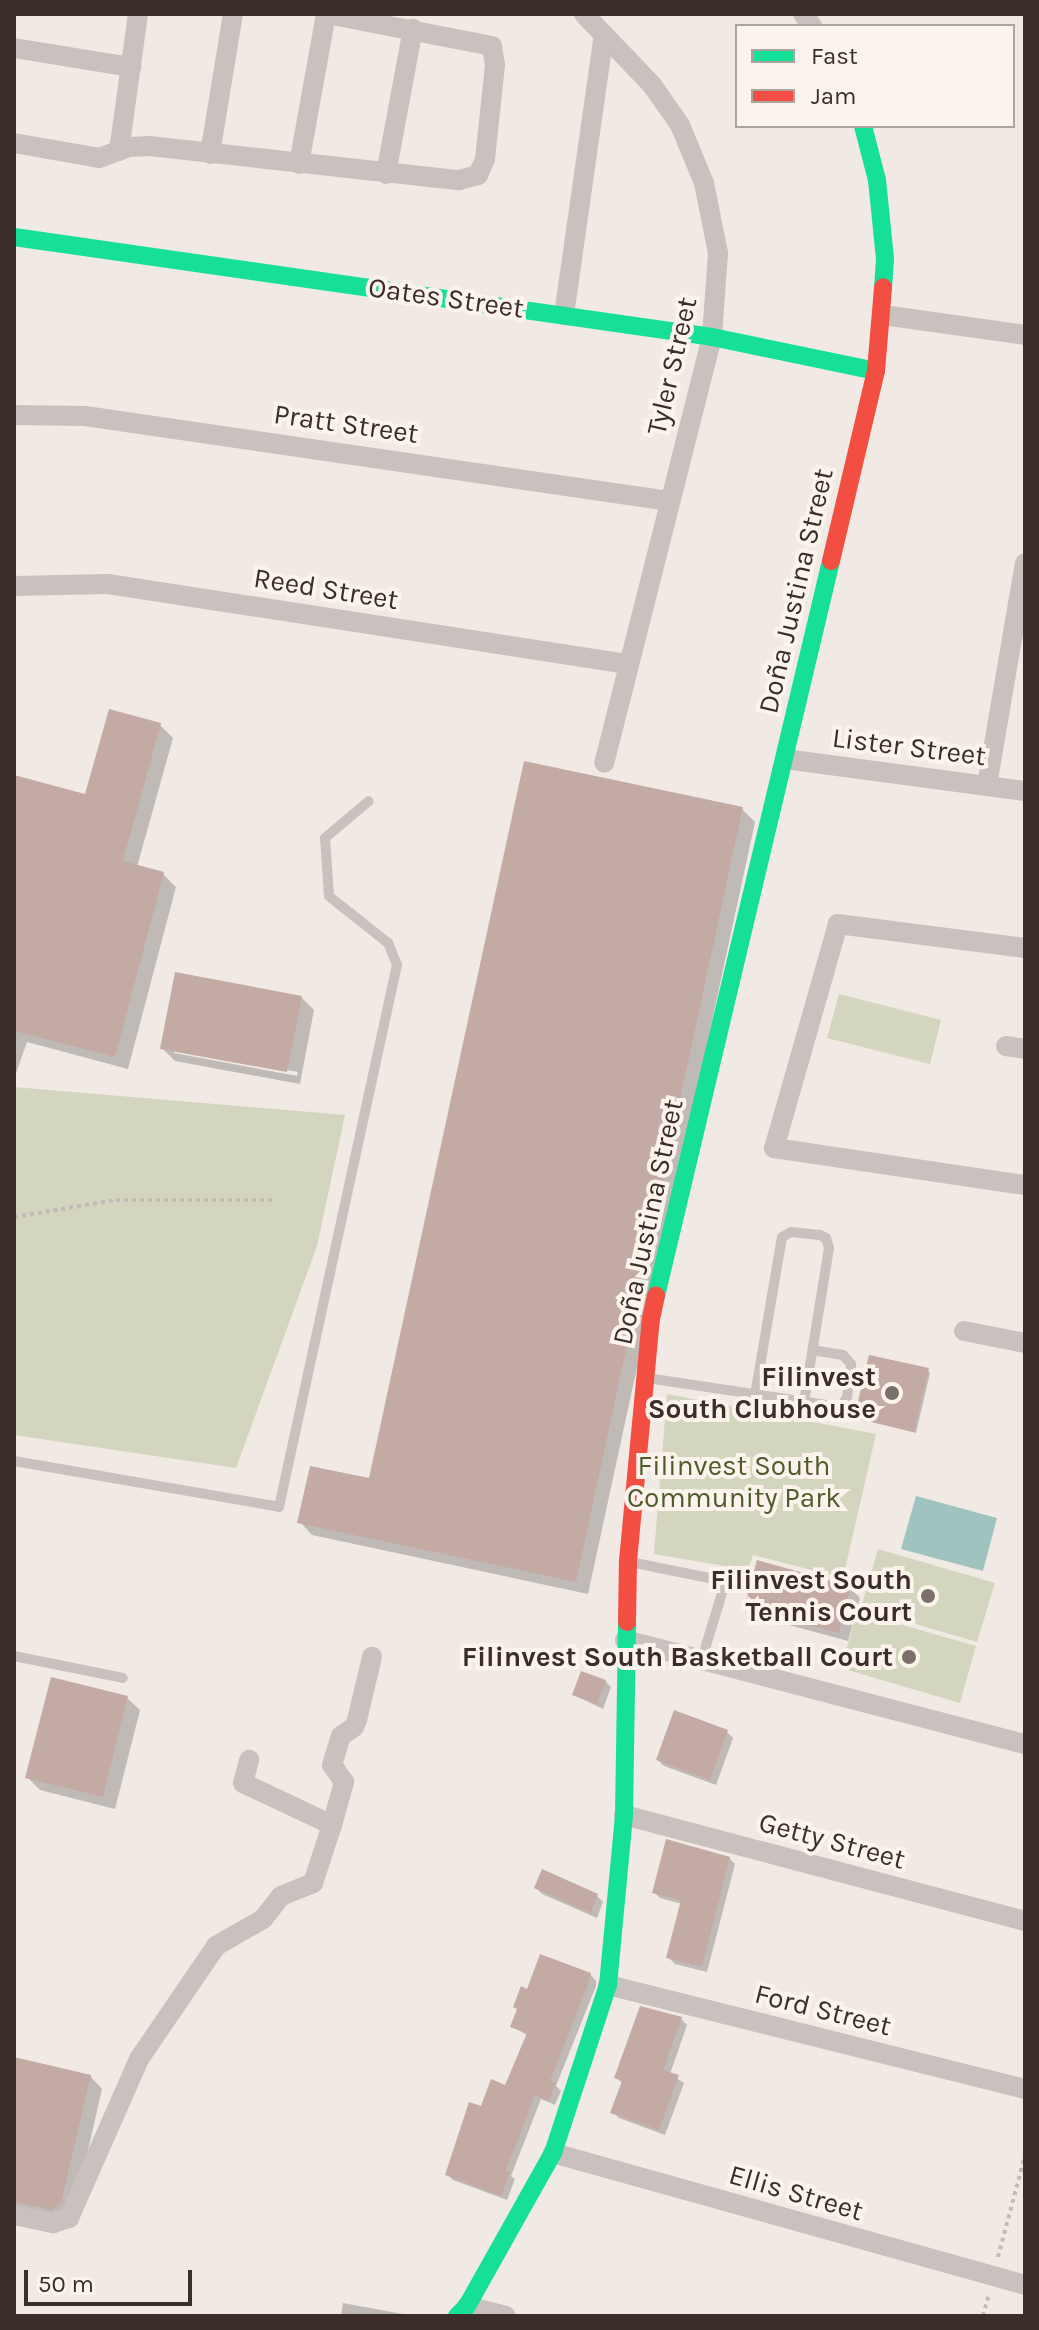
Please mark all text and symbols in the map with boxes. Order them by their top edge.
legend [735,24,1015,128]
text: Fast [811,42,858,70]
text: Jam [811,82,856,110]
street label: Oates Street [366,270,526,326]
street label: Tyler Street [640,294,704,438]
street label: Pratt Street [272,397,420,451]
street label: Doña Justina Street [751,465,841,717]
street label: Reed Street [251,561,401,617]
street label: Lister Street [830,721,988,773]
street label: Doña Justina Street [606,1096,690,1348]
place label: Filinvest South Clubhouse [648,1360,876,1426]
marker: Filinvest South Clubhouse [883,1384,901,1402]
park label: Filinvest South Community Park [627,1449,841,1515]
place label: Filinvest South Tennis Court [710,1563,912,1629]
marker: Filinvest South Tennis Court [919,1587,937,1605]
place label: Filinvest South Basketball Court [462,1640,893,1674]
marker: Filinvest South Basketball Court [900,1648,918,1666]
street label: Getty Street [755,1805,909,1877]
street label: Ford Street [751,1977,895,2043]
street label: Ellis Street [725,2158,867,2228]
scale bar [28,2254,196,2304]
text: 50 m [38,2270,94,2298]

